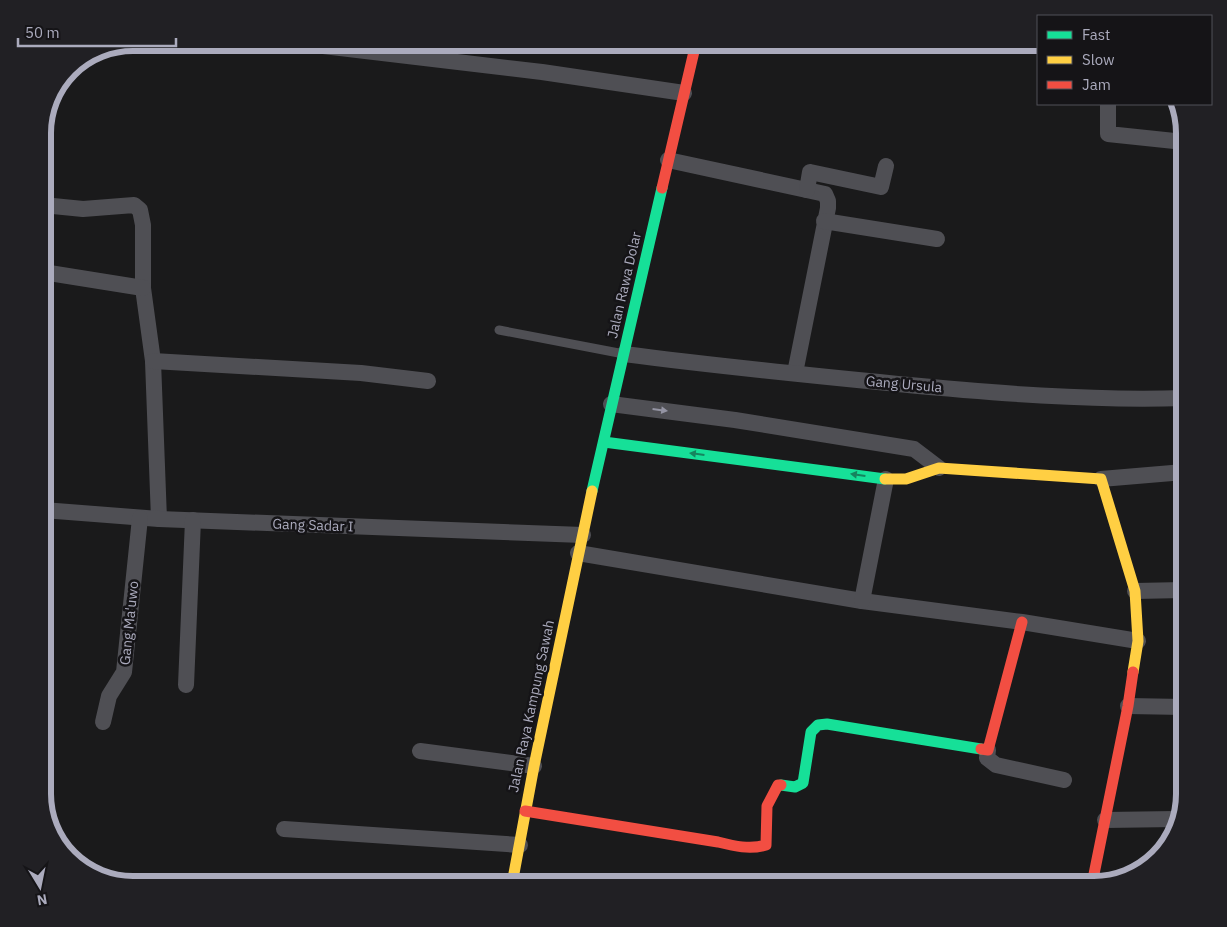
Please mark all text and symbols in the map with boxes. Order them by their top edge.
scale bar [18,15,175,47]
legend [1037,15,1212,105]
text: 50 m [25,23,60,42]
text: Fast [1082,25,1110,44]
text: Slow [1082,50,1115,69]
text: Jam [1082,75,1111,94]
street label: Jalan Rawa Dolar [603,230,645,340]
street label: Gang Ursula [865,372,943,396]
one-way arrow [652,407,668,415]
one-way arrow [688,449,704,457]
one-way arrow [849,471,865,479]
street label: Gang Sadar I [272,515,354,535]
street label: Gang Ma'uwo [116,580,142,666]
street label: Jalan Raya Kampung Sawah [504,618,558,794]
north arrow [15,862,65,912]
text: N [36,890,49,910]

